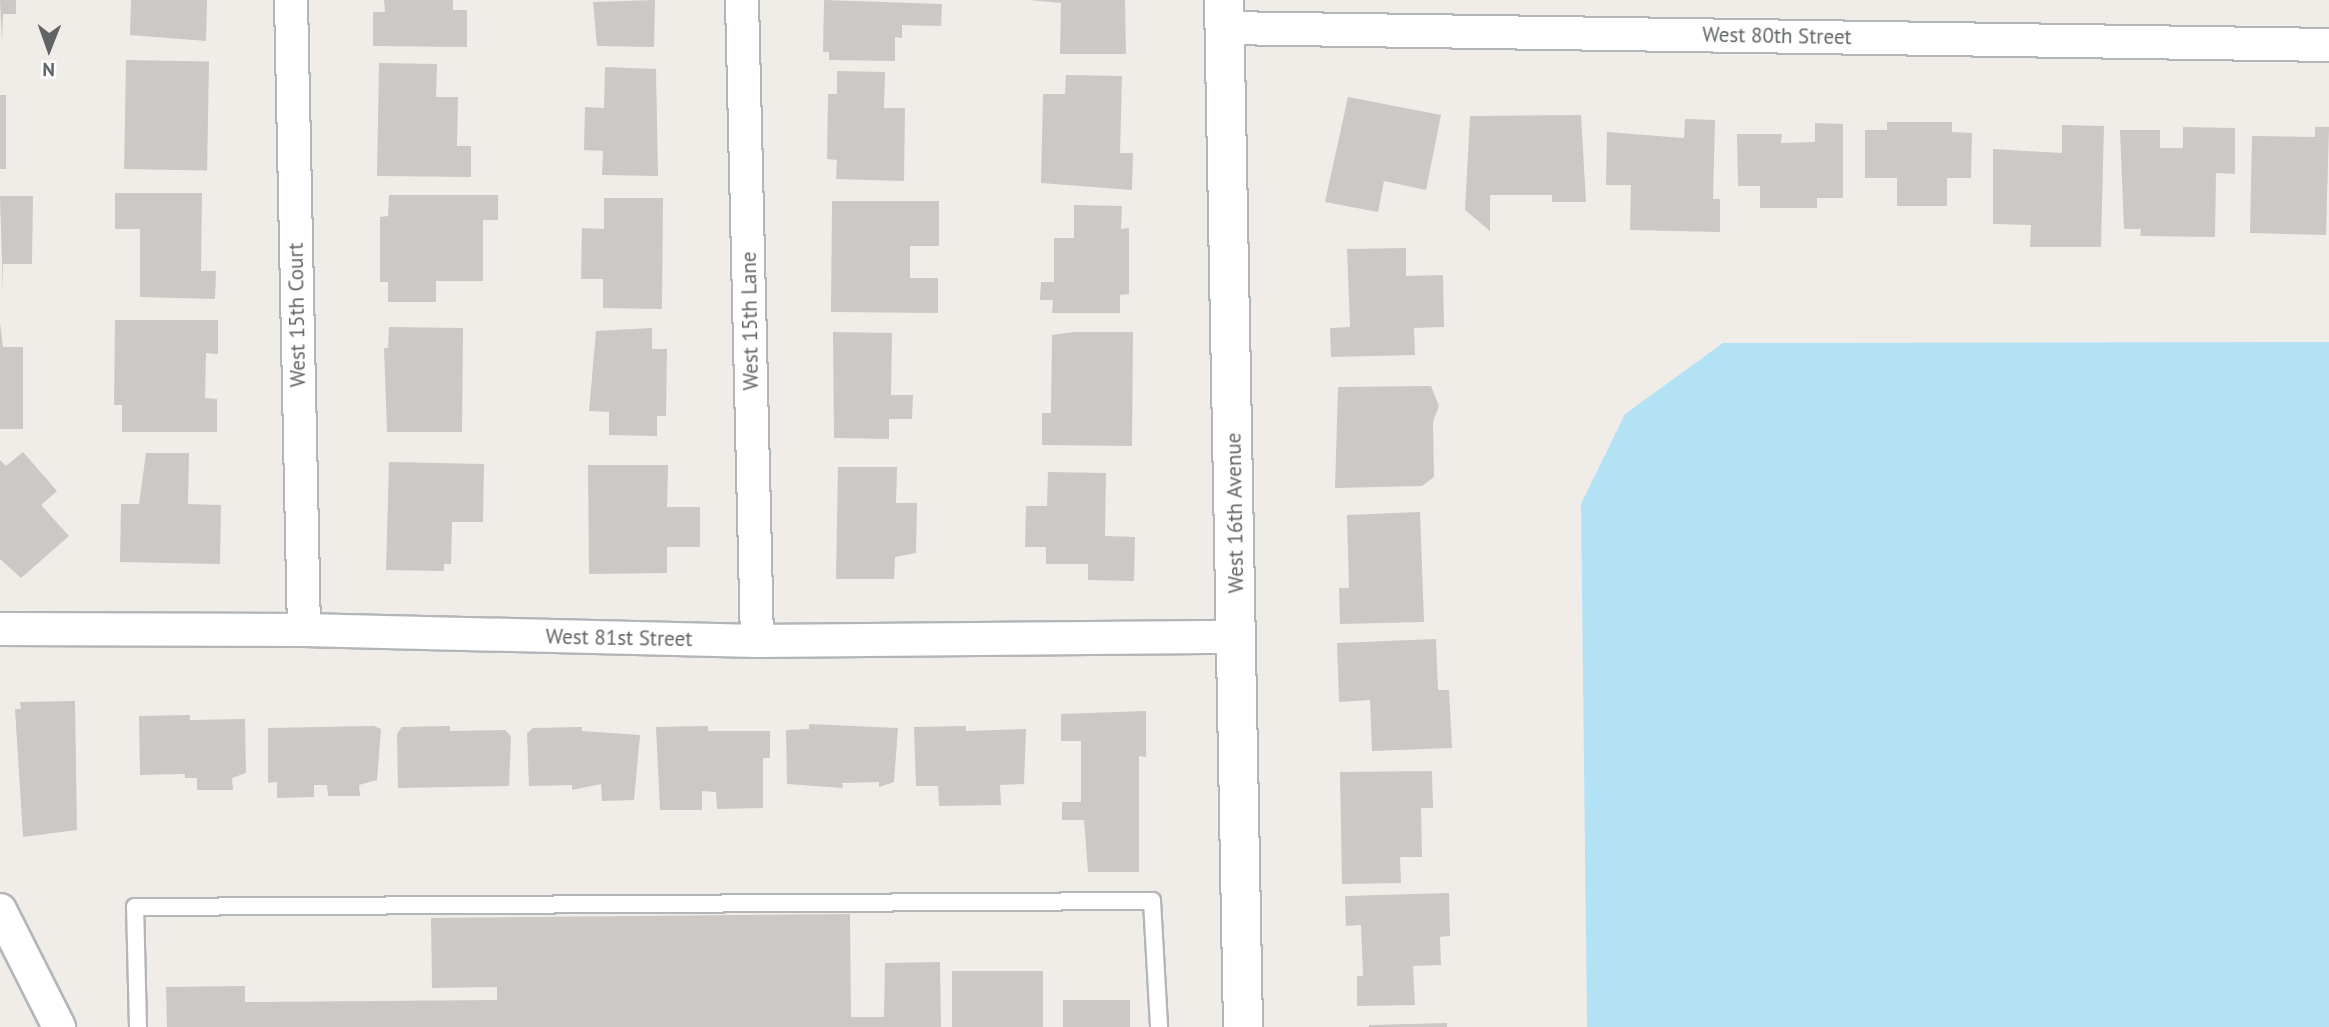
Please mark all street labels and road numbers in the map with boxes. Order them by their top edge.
street label: West 80th Street [1702,22,1852,50]
street label: West 15th Court [283,243,311,387]
street label: West 15th Lane [736,251,764,391]
street label: West 16th Avenue [1221,432,1249,594]
street label: West 81st Street [545,624,693,652]

